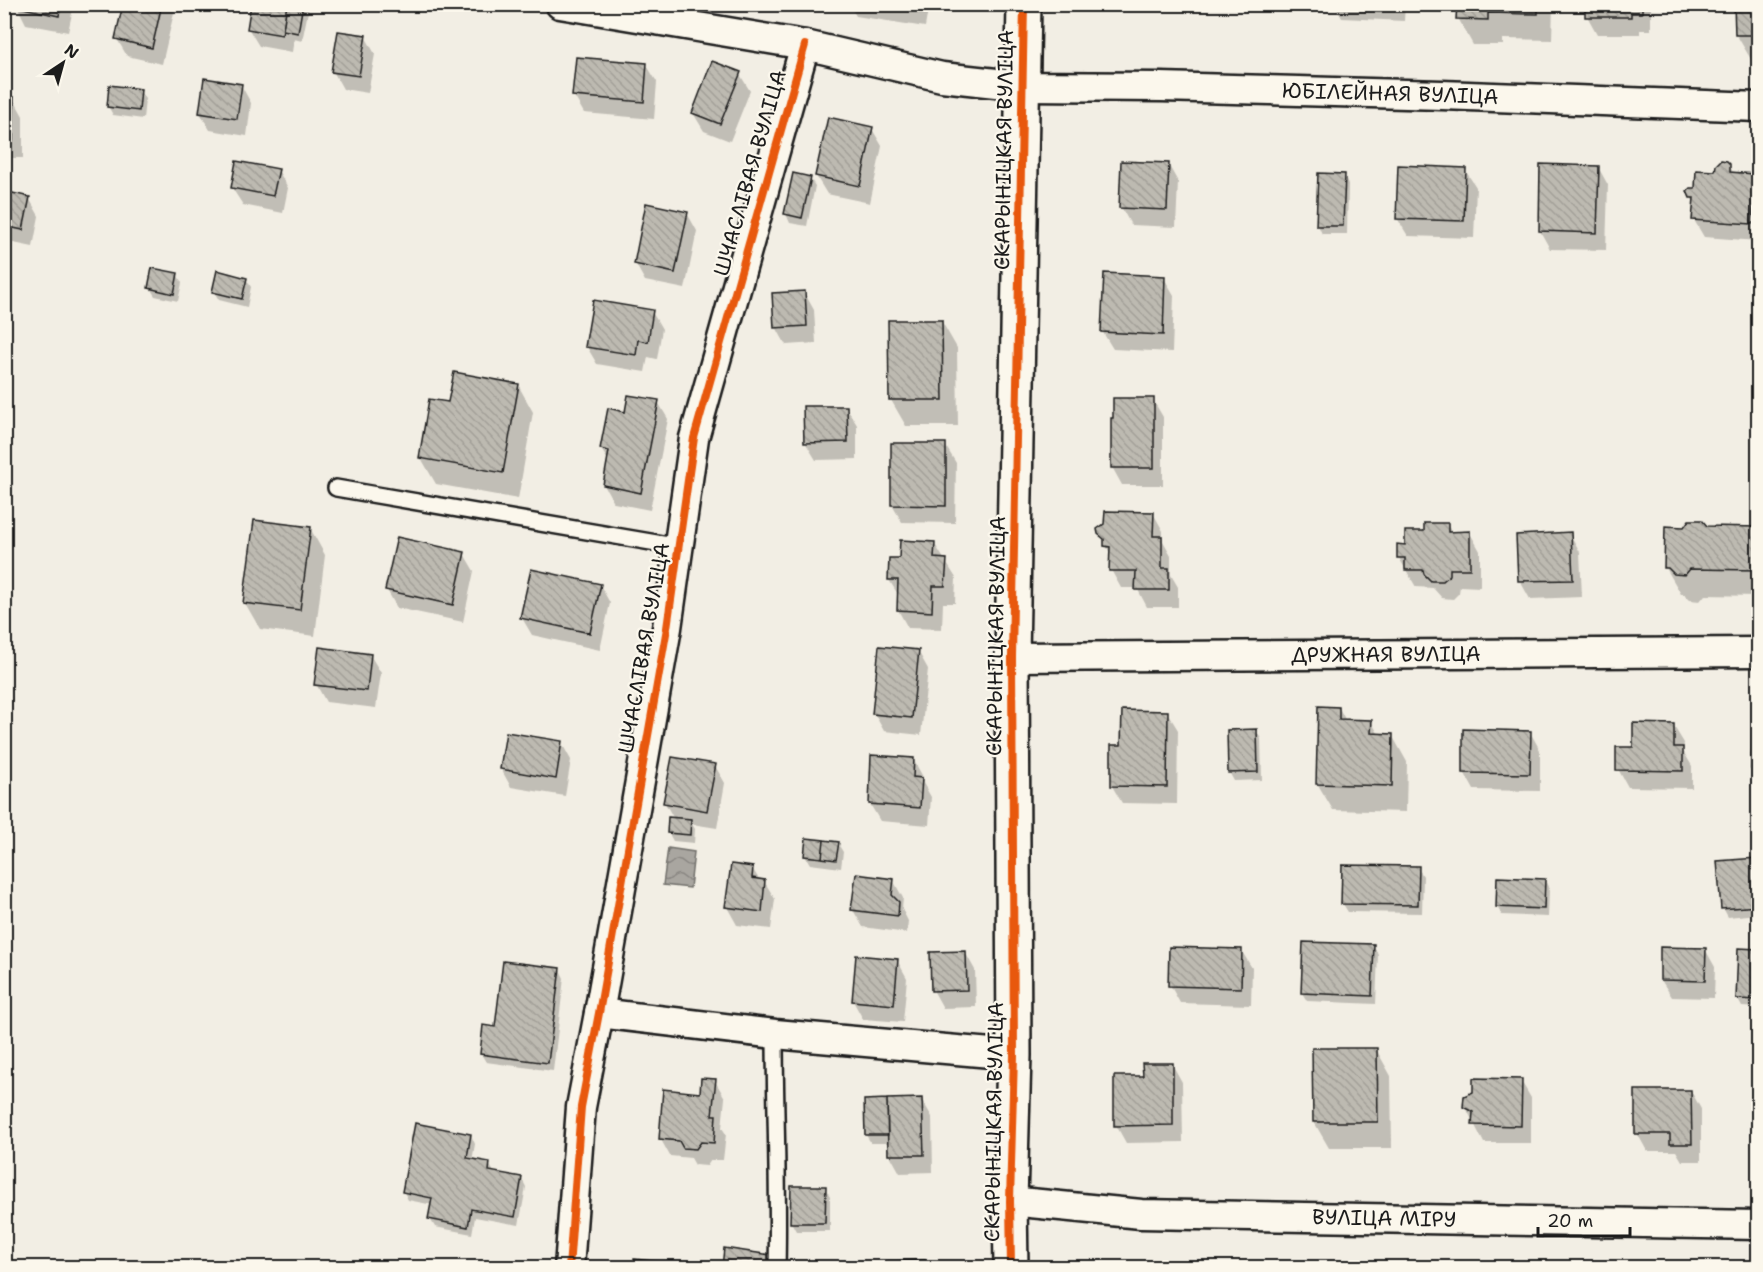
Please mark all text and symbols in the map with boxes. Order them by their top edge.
street label: СКАРЫНІЦКАЯ ВУЛІЦА [988,30,1020,270]
north arrow [33,33,93,93]
text: N [60,39,83,63]
street label: ШЧАСЛІВАЯ ВУЛІЦА [707,66,793,280]
street label: ЮБІЛЕЙНАЯ ВУЛІЦА [1282,76,1499,111]
street label: СКАРЫНІЦКАЯ ВУЛІЦА [980,516,1012,756]
street label: ШЧАСЛІВАЯ ВУЛІЦА [612,540,676,756]
street label: ДРУЖНАЯ ВУЛІЦА [1291,640,1481,669]
street label: СКАРЫНІЦКАЯ ВУЛІЦА [978,1002,1010,1242]
scale bar [1538,1200,1630,1238]
street label: ВУЛІЦА МІРУ [1312,1203,1457,1234]
text: 20 m [1547,1209,1593,1233]

